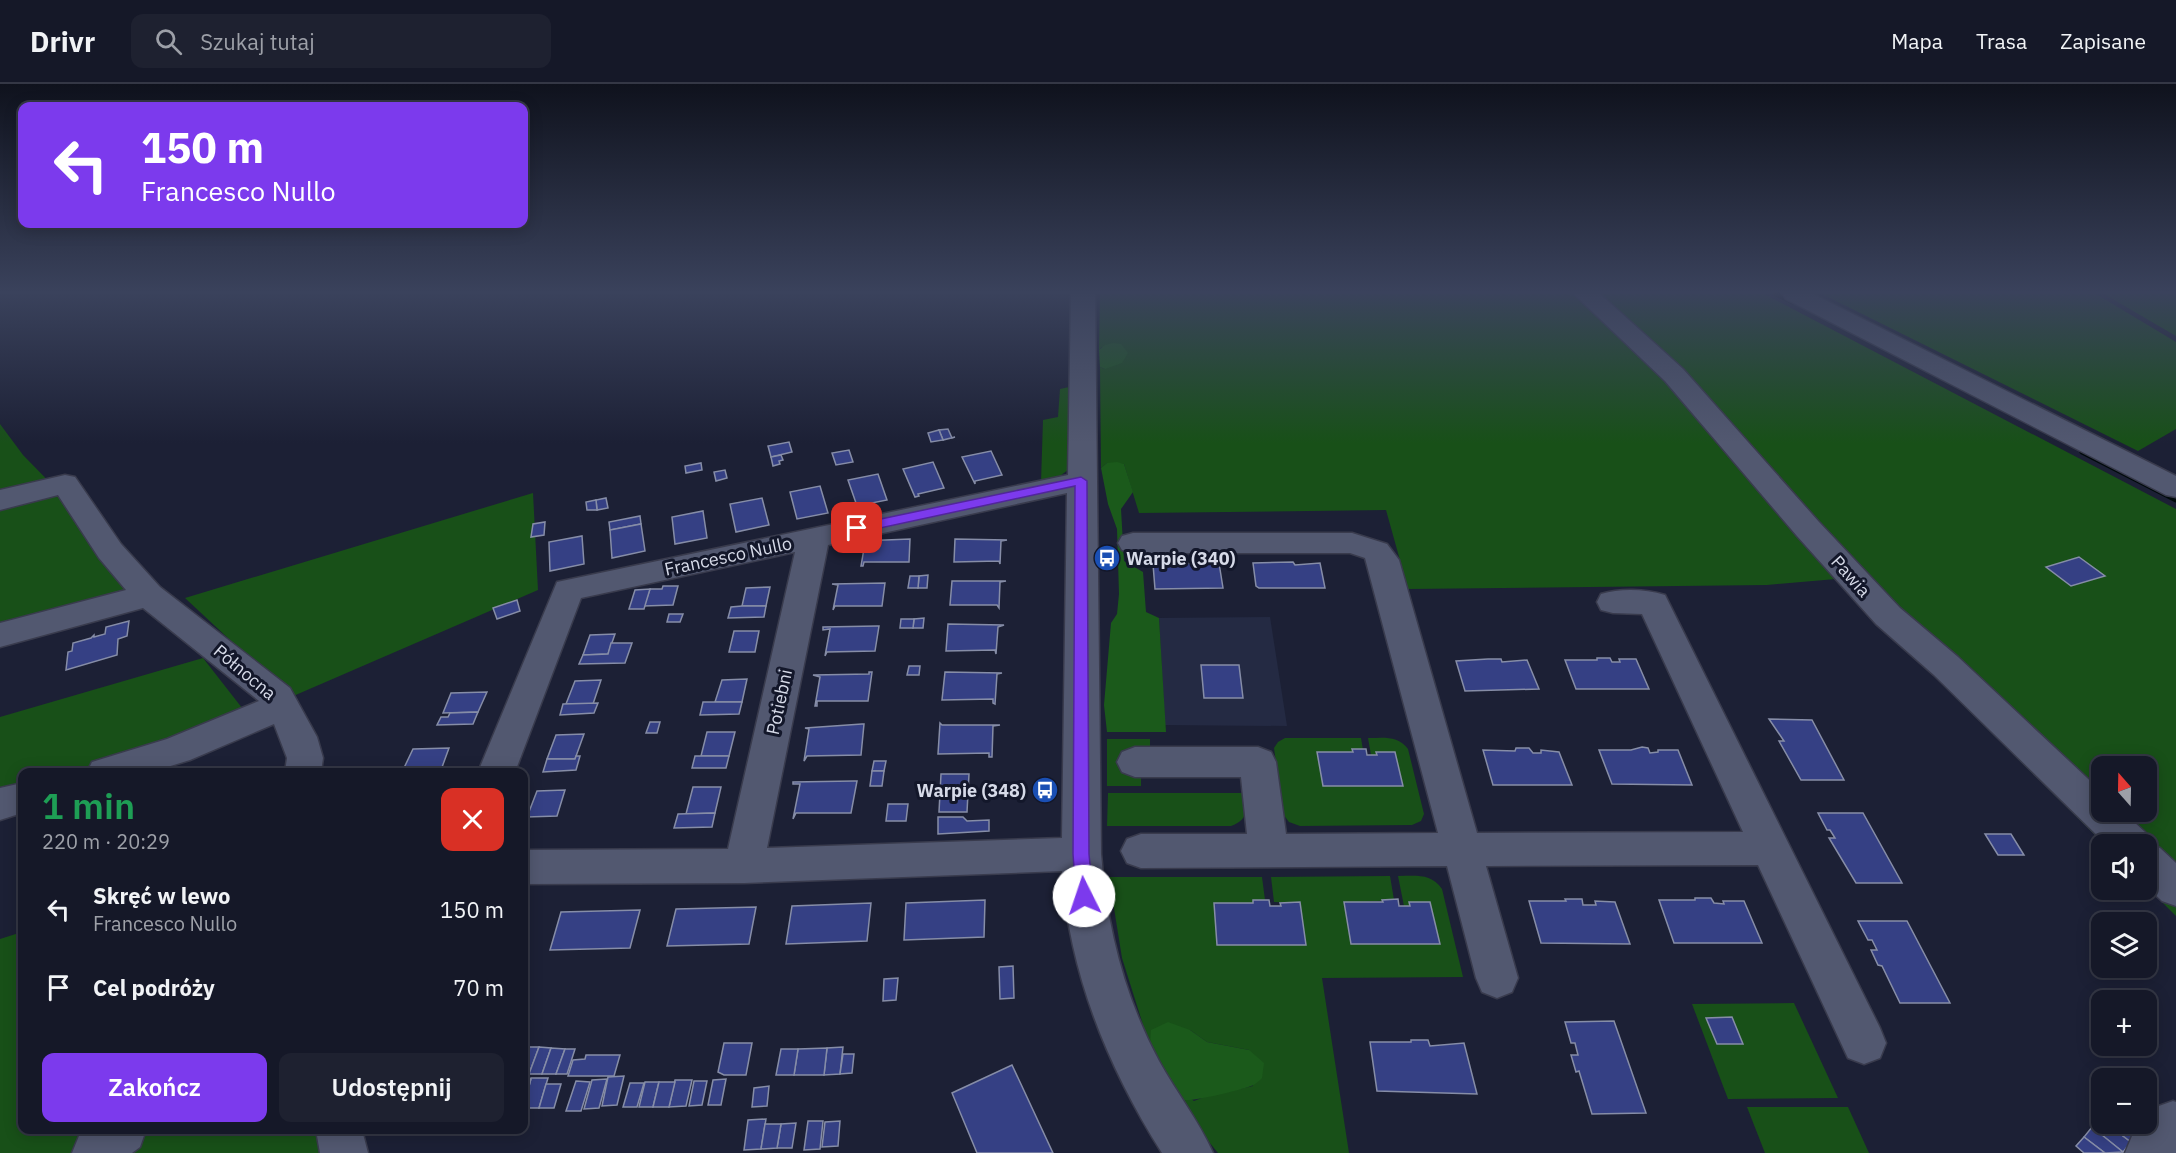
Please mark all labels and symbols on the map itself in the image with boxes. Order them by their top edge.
pin [831,502,882,553]
street label: Francesco Nullo [662,531,794,581]
bus stop icon: Warpie (340) [1092,543,1122,573]
place label: Warpie (340) [1126,547,1236,570]
street label: Pawia [1826,550,1876,602]
street label: Północna [209,639,281,705]
street label: Potiebni [761,667,797,737]
north arrow [2091,756,2157,822]
bus stop icon: Warpie (348) [1030,775,1060,805]
place label: Warpie (348) [916,779,1026,802]
position arrow [1052,864,1116,928]

